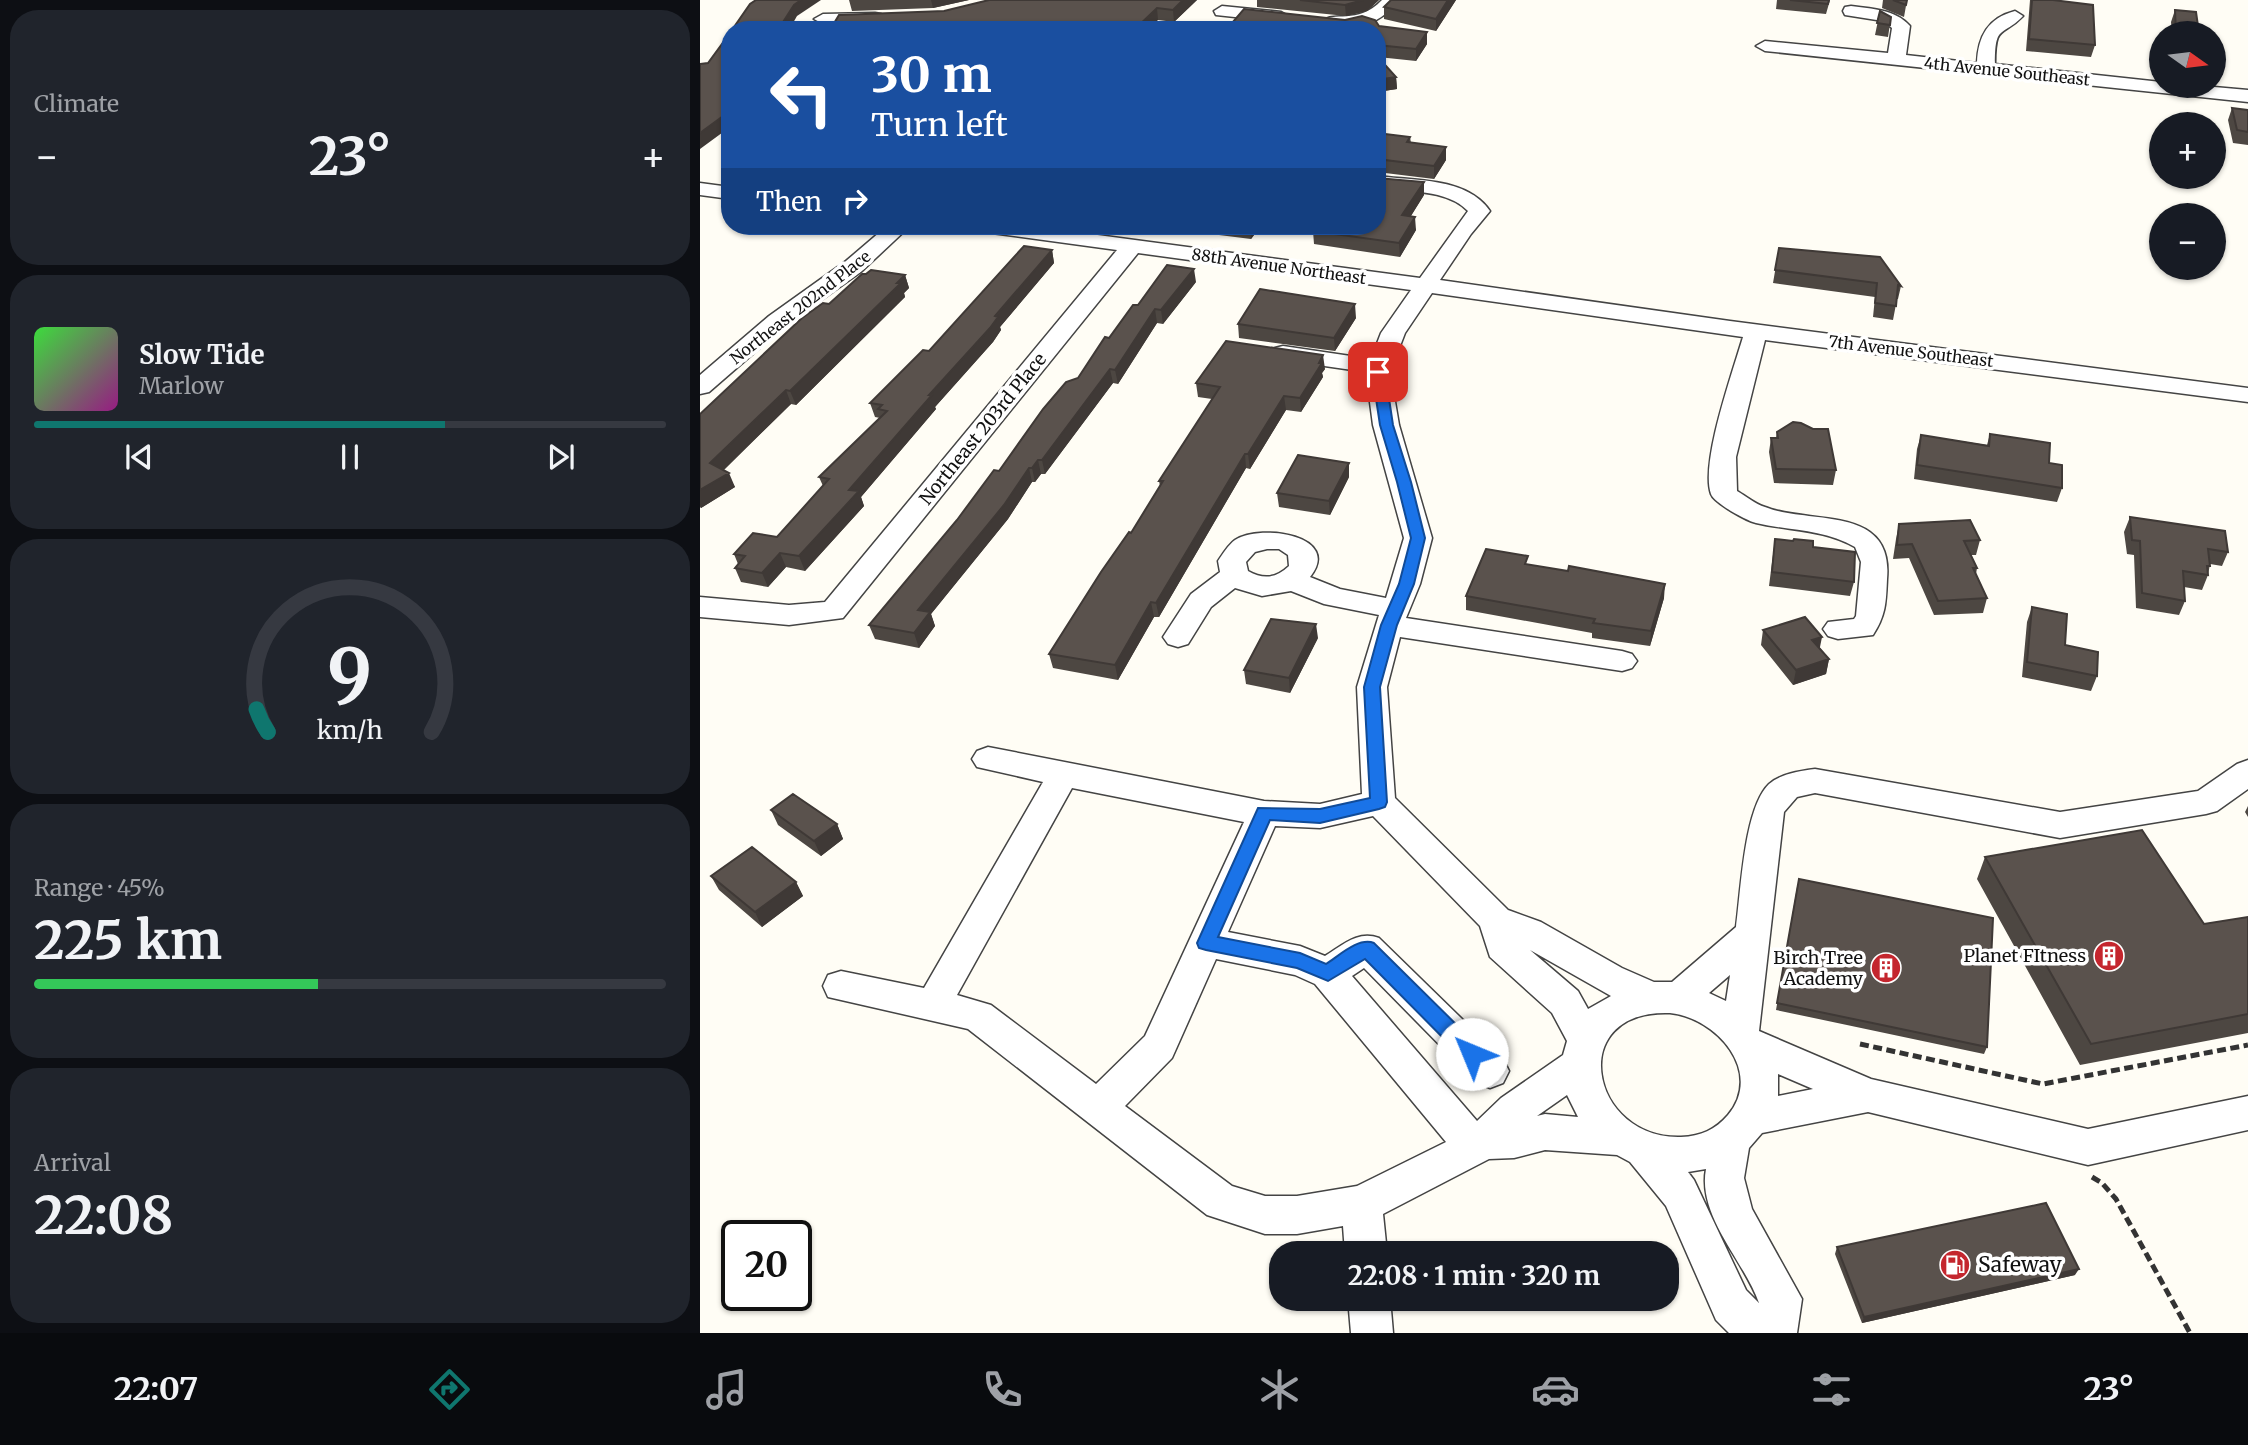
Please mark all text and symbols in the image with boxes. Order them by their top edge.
north arrow [2149,21,2226,98]
map controls [2149,21,2226,280]
text: 30 m [871,44,992,105]
icon: left [756,49,847,140]
street label: 4th Avenue Southeast [1923,52,2092,90]
text: Climate [34,89,119,118]
text: Turn left [871,105,1008,145]
button: + [2149,112,2226,189]
text: 23° [309,124,391,189]
text: − [34,133,59,180]
text: + [641,133,666,180]
icon: right [836,182,874,220]
text: Then [756,185,822,218]
button: − [2149,203,2226,280]
street label: 88th Avenue Northeast [1190,244,1368,288]
street label: Northeast 202nd Place [726,246,874,368]
street label: 7th Avenue Southeast [1827,331,1995,371]
text: Slow Tide [139,338,265,371]
pin [1348,342,1408,402]
street label: Northeast 203rd Place [914,348,1051,509]
icon: arrive [1359,353,1397,391]
text: Marlow [139,371,224,400]
icon: previous [120,438,158,476]
icon: pause [331,438,369,476]
icon: next [542,438,580,476]
text: 9 [328,631,372,723]
text: km/h [317,714,383,746]
text: Range · 45% [34,873,165,902]
text: 225 km [34,908,222,973]
building icon: Planet FItness [2092,939,2126,973]
place label: Planet FItness [1963,944,2086,967]
place label: Birch Tree Academy [1773,946,1864,990]
building icon: Birch Tree Academy [1869,951,1903,985]
position arrow [1435,1017,1509,1091]
text: Arrival [34,1148,111,1177]
text: 22:08 [34,1183,173,1248]
speed limit sign: 20 [721,1220,812,1311]
fuel station icon: Safeway [1938,1248,1972,1282]
place label: Safeway [1978,1251,2063,1278]
text: 22:08 · 1 min · 320 m [1348,1259,1600,1292]
icon: directions [425,1365,474,1414]
icon: music [702,1365,751,1414]
icon: phone [978,1365,1027,1414]
icon: climate [1255,1365,1304,1414]
icon: car [1531,1365,1580,1414]
icon: filters [1807,1365,1856,1414]
text: 22:07 [114,1369,198,1409]
text: 23° [2084,1369,2134,1409]

